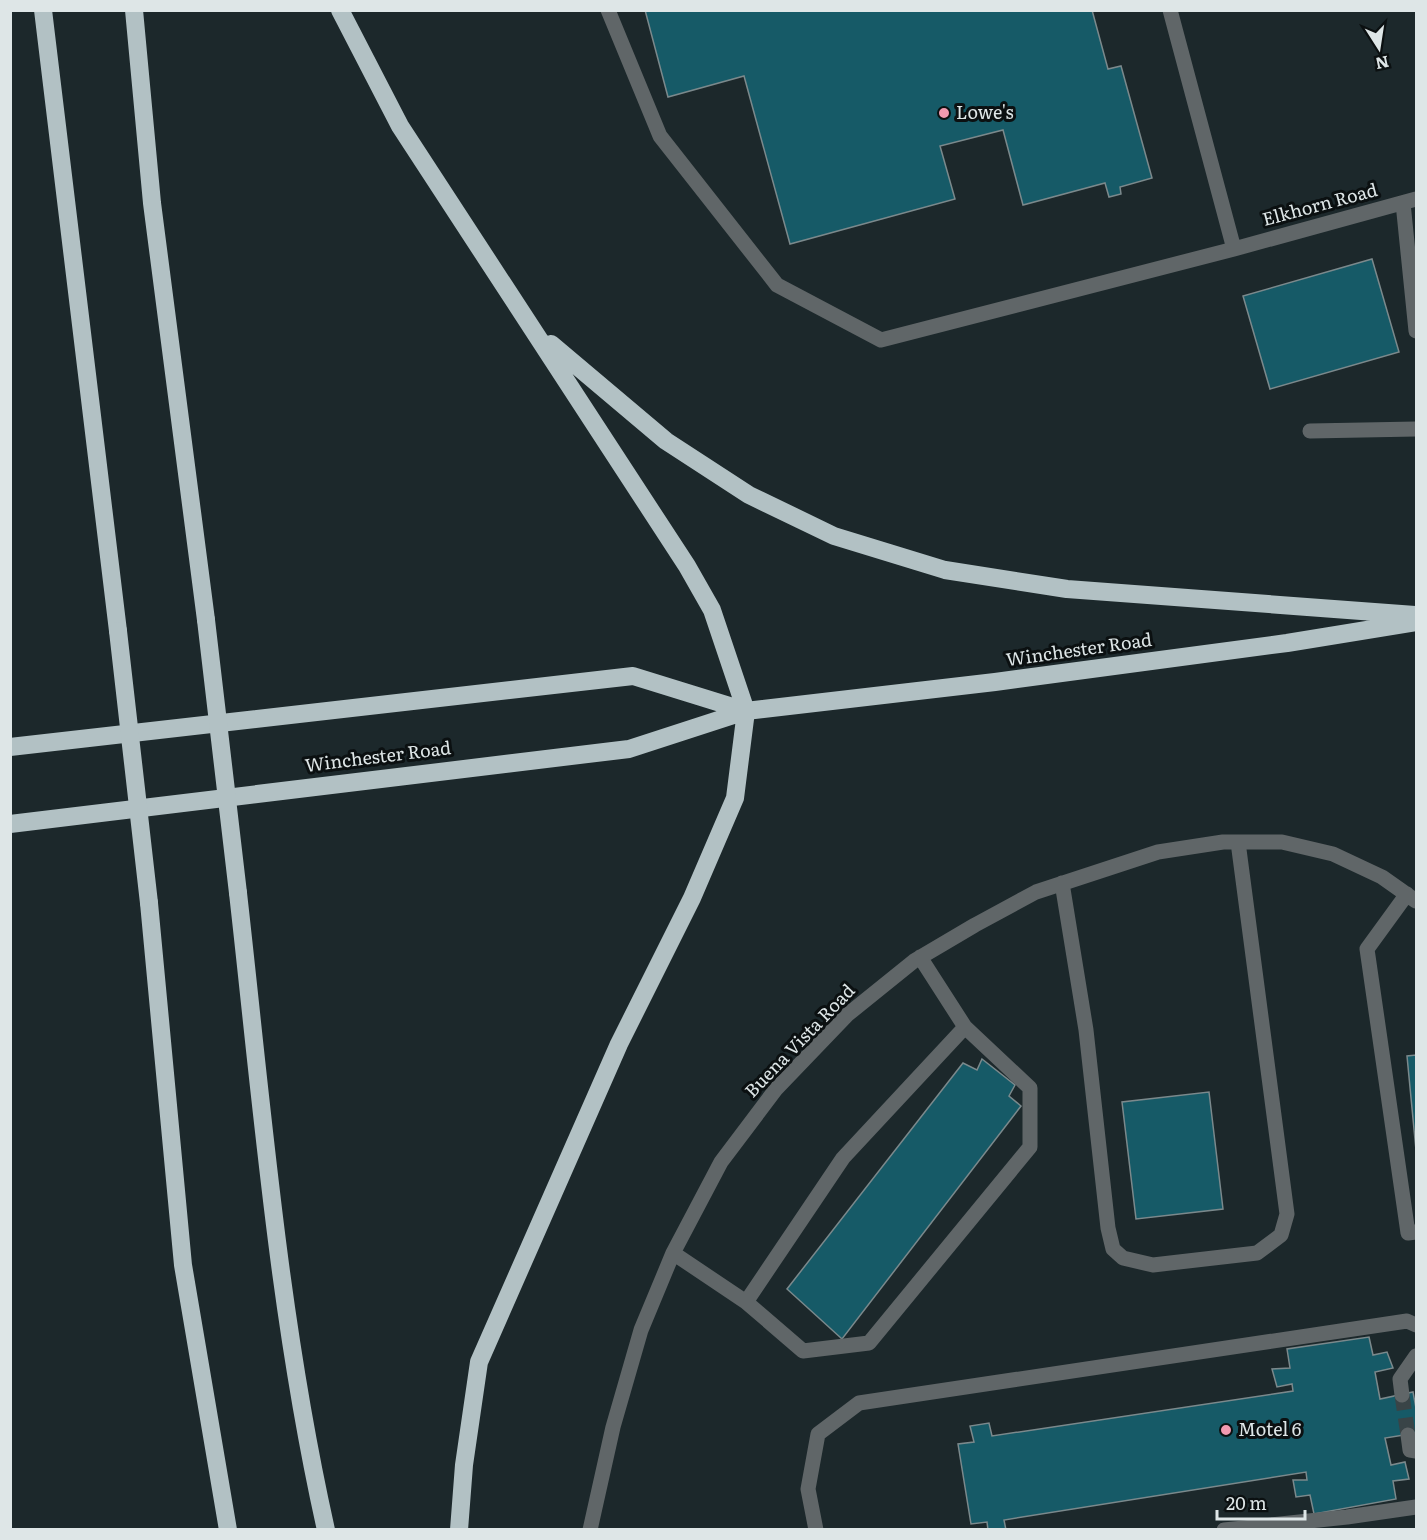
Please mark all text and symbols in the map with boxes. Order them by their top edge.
north arrow [1349,18,1409,78]
text: N [1373,51,1391,77]
place label: Lowe's [956,98,1014,125]
marker: Lowe's [937,106,951,120]
street label: Elkhorn Road [1259,175,1380,232]
street label: Winchester Road [1004,625,1153,672]
street label: Winchester Road [303,733,452,778]
street label: Buena Vista Road [738,977,860,1103]
place label: Motel 6 [1238,1415,1302,1442]
marker: Motel 6 [1219,1423,1233,1437]
scale bar [1217,1483,1306,1521]
text: 20 m [1226,1489,1267,1516]

